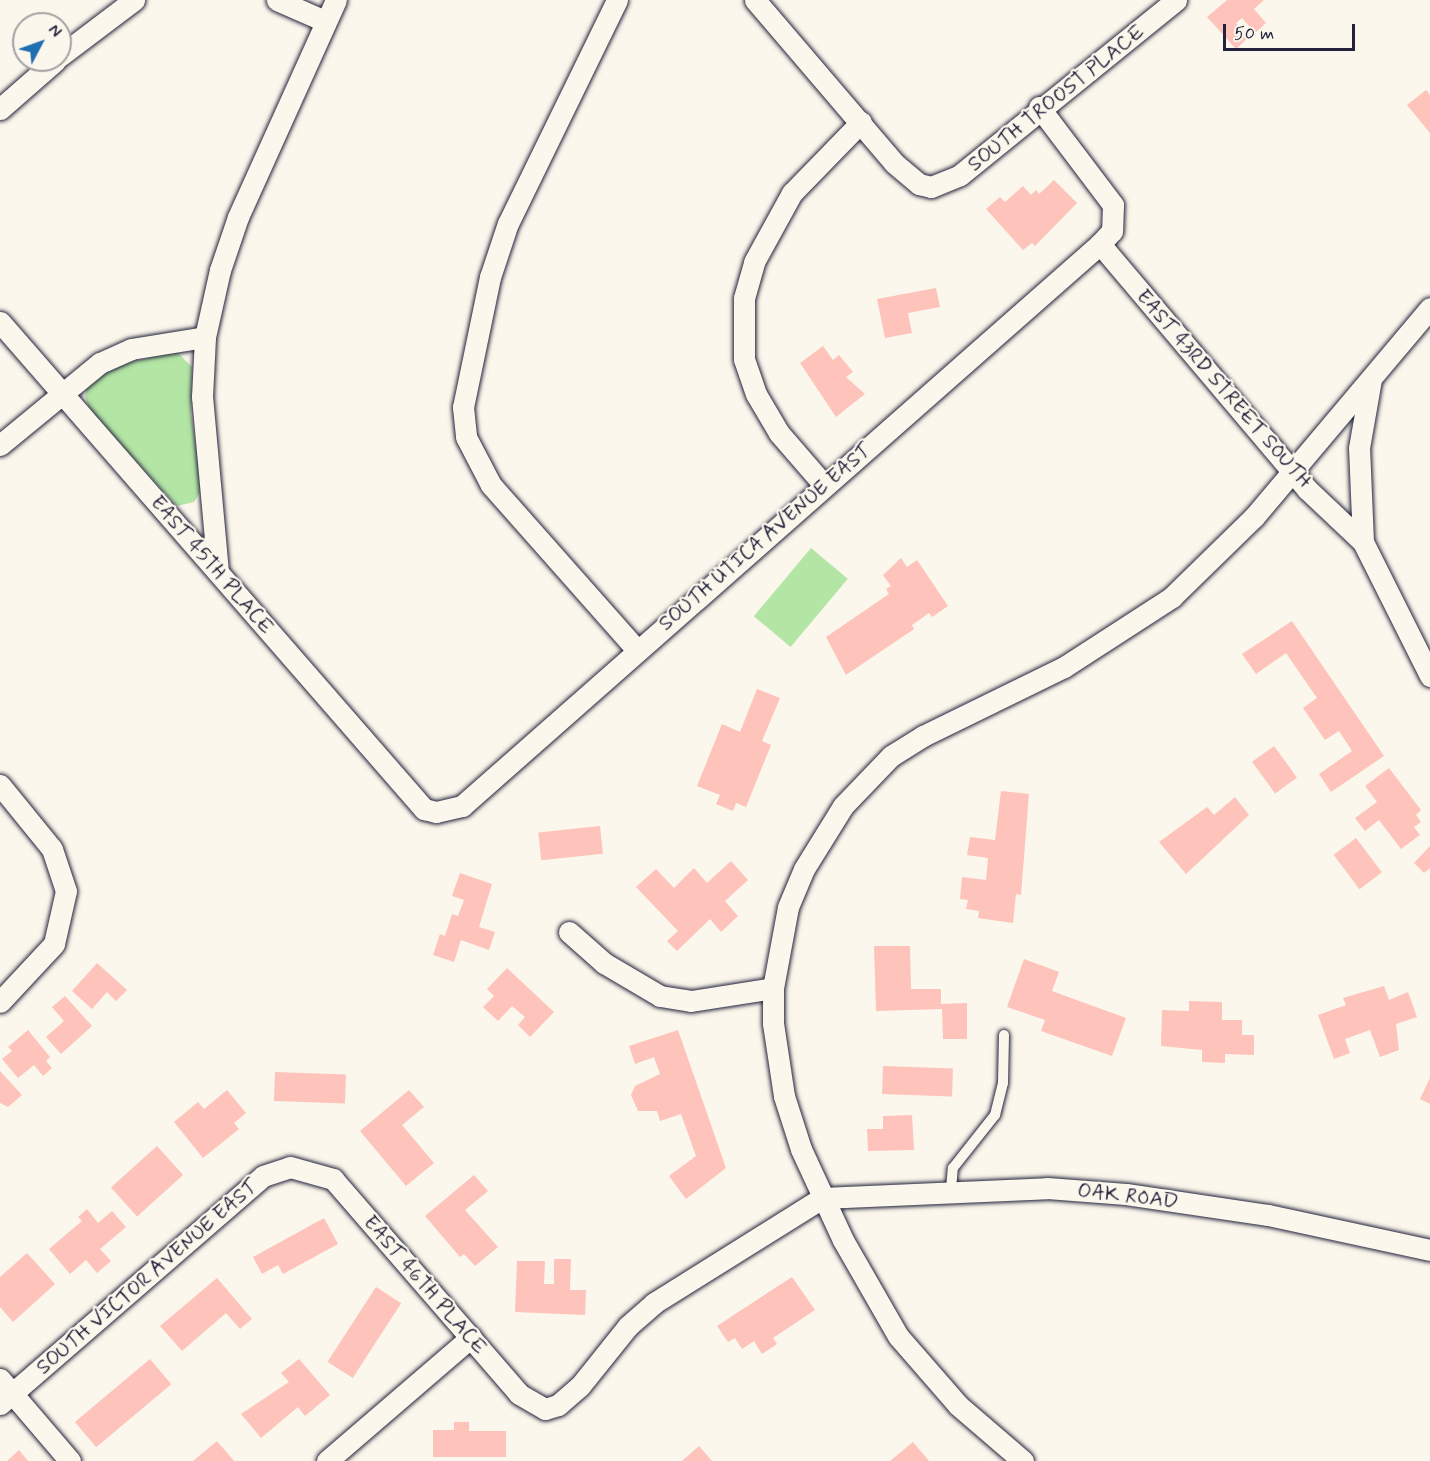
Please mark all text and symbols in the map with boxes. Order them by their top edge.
north arrow [12,12,72,72]
scale bar [1226,12,1358,50]
text: N [43,20,66,42]
street label: SOUTH TROOST PLACE [963,20,1149,176]
text: 50 m [1234,22,1274,46]
street label: EAST 43RD STREET SOUTH [1130,283,1318,495]
street label: SOUTH UTICA AVENUE EAST [652,436,878,638]
street label: EAST 45TH PLACE [145,491,279,639]
street label: SOUTH VICTOR AVENUE EAST [30,1173,264,1381]
street label: OAK ROAD [1076,1178,1180,1214]
street label: EAST 46TH PLACE [358,1211,492,1359]

